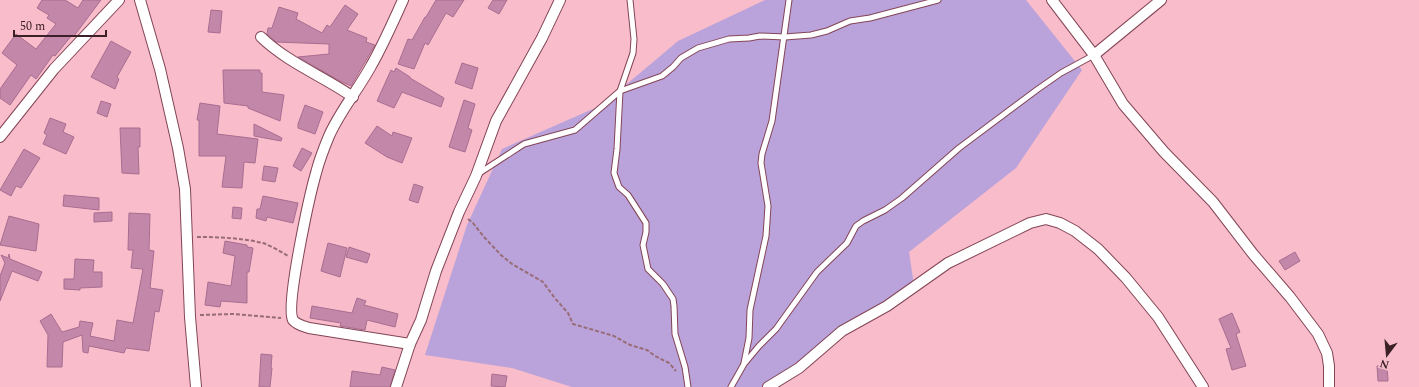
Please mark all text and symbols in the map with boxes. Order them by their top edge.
scale bar [14,12,106,38]
text: 50 m [20,17,45,36]
north arrow [1367,335,1407,375]
text: N [1378,355,1391,374]

